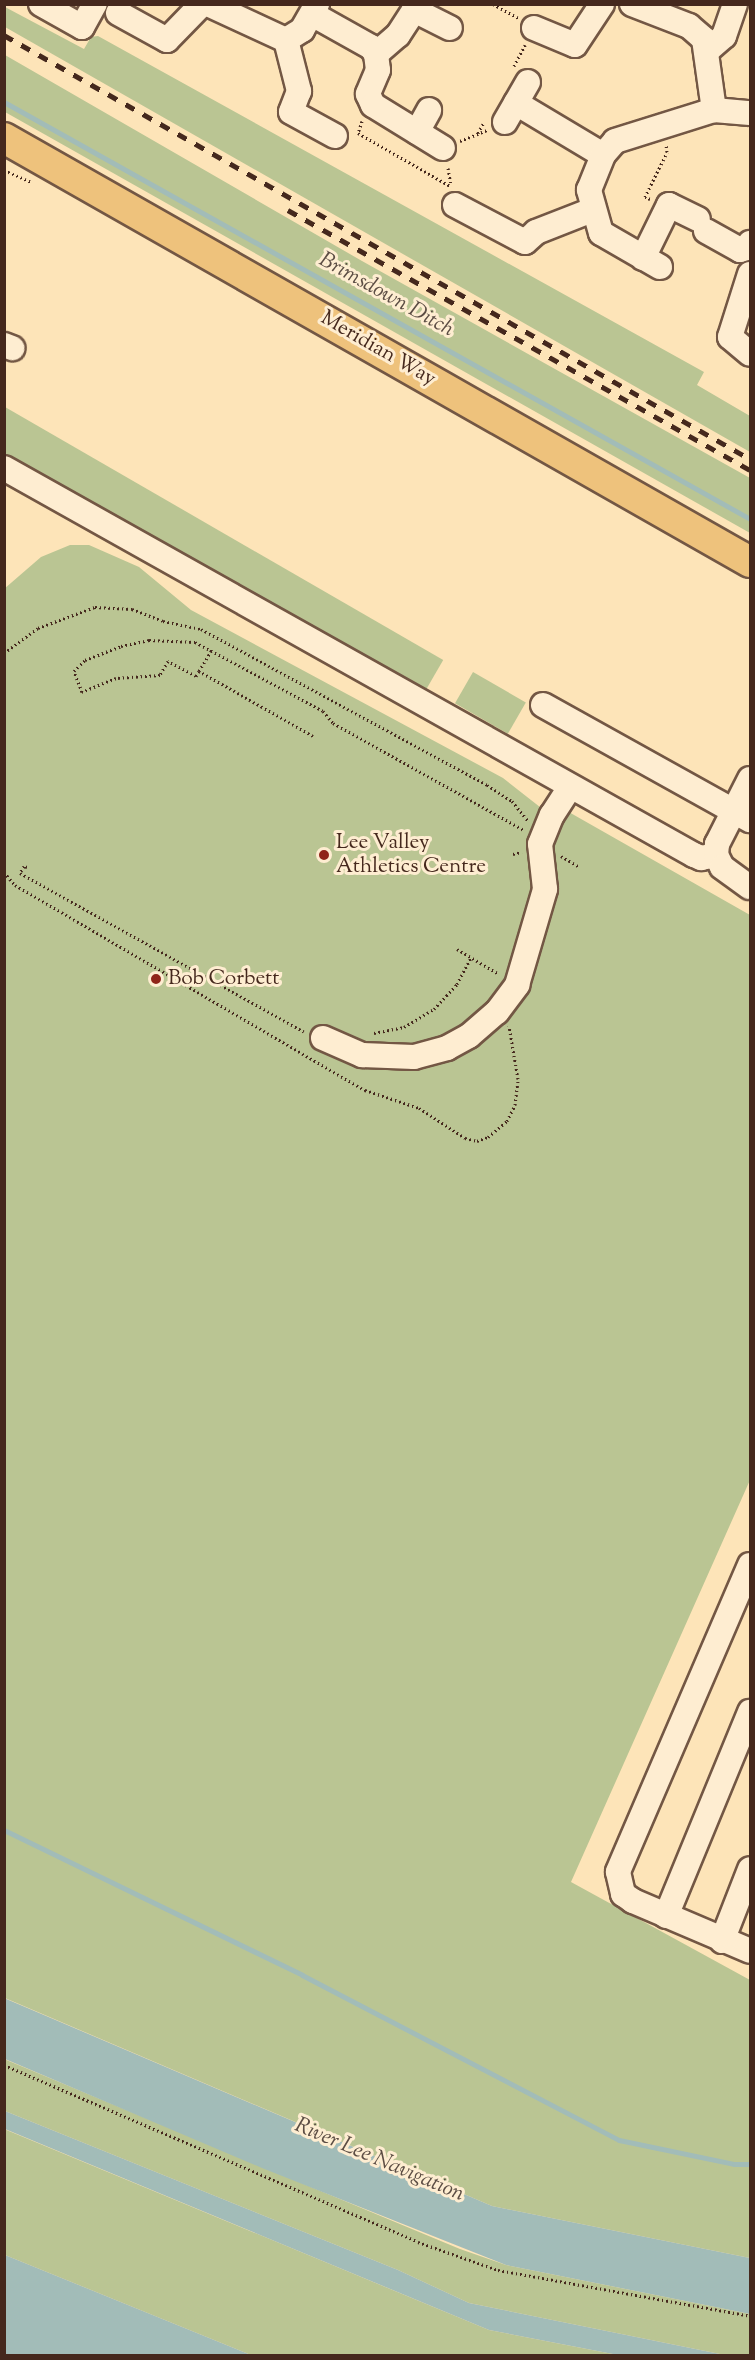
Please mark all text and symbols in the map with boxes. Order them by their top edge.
water label: Brimsdown Ditch [314,248,458,344]
street label: Meridian Way [316,306,440,392]
place label: Lee Valley Athletics Centre [336,830,486,880]
marker: Lee Valley Athletics Centre [317,848,331,862]
place label: Bob Corbett [168,966,279,992]
marker: Bob Corbett [149,972,163,986]
water label: River Lee Navigation [290,2113,468,2209]

